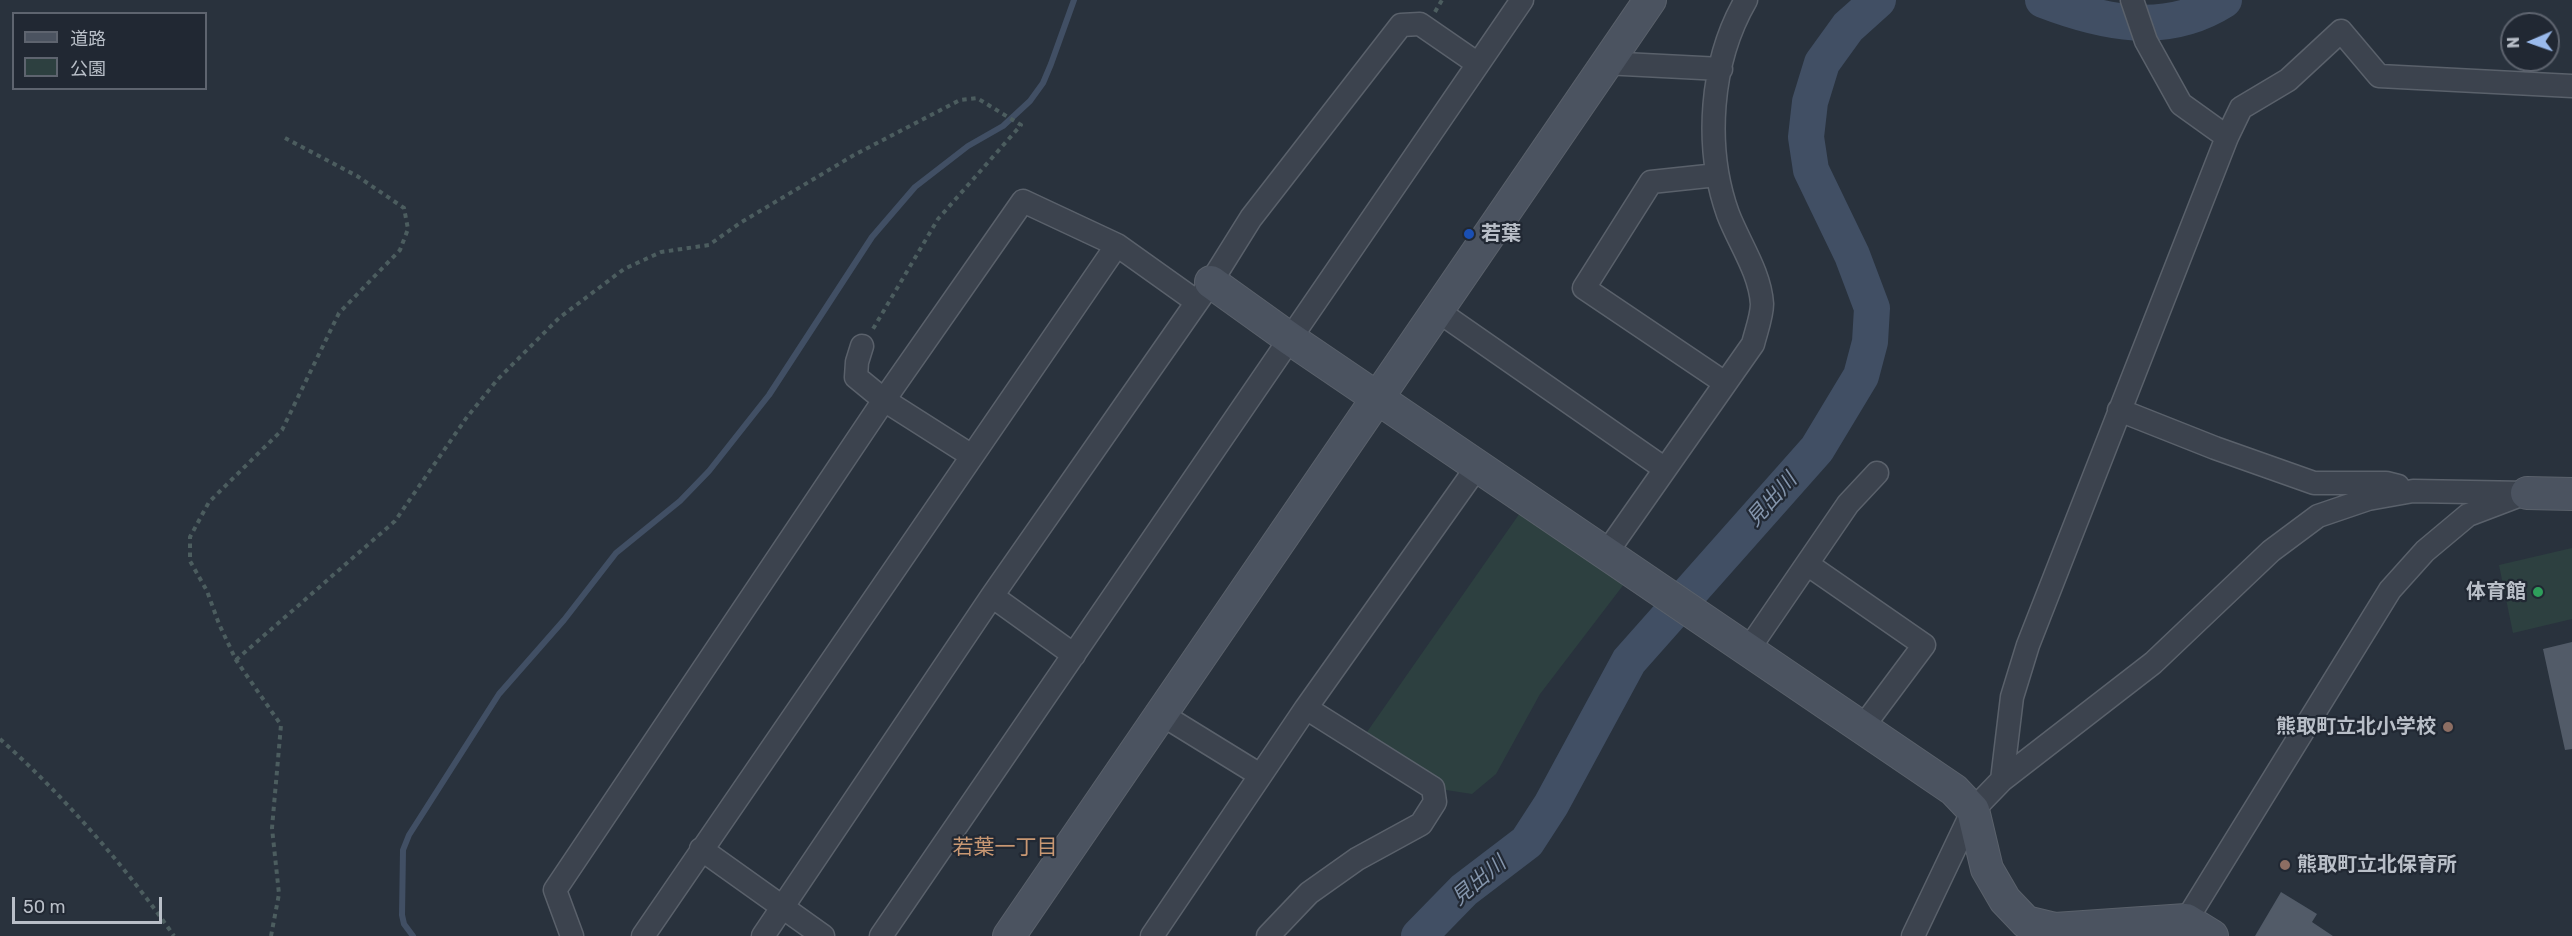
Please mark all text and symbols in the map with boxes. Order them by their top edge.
legend [12,12,207,90]
north arrow [2500,12,2560,72]
text: 道路 [70,28,106,50]
text: N [2504,36,2523,49]
text: 公園 [70,58,106,80]
place label: 若葉 [1481,222,1521,246]
marker: 若葉 [1462,227,1476,241]
water label: 見出川 [1742,468,1802,532]
place label: 体育館 [2466,580,2526,604]
marker: 体育館 [2531,585,2545,599]
place label: 熊取町立北小学校 [2276,715,2436,739]
marker: 熊取町立北小学校 [2441,720,2455,734]
district label: 若葉一丁目 [953,835,1057,861]
water label: 見出川 [1447,851,1511,911]
place label: 熊取町立北保育所 [2297,853,2457,877]
marker: 熊取町立北保育所 [2278,858,2292,872]
scale bar [15,885,165,923]
text: 50 m [23,896,66,918]

